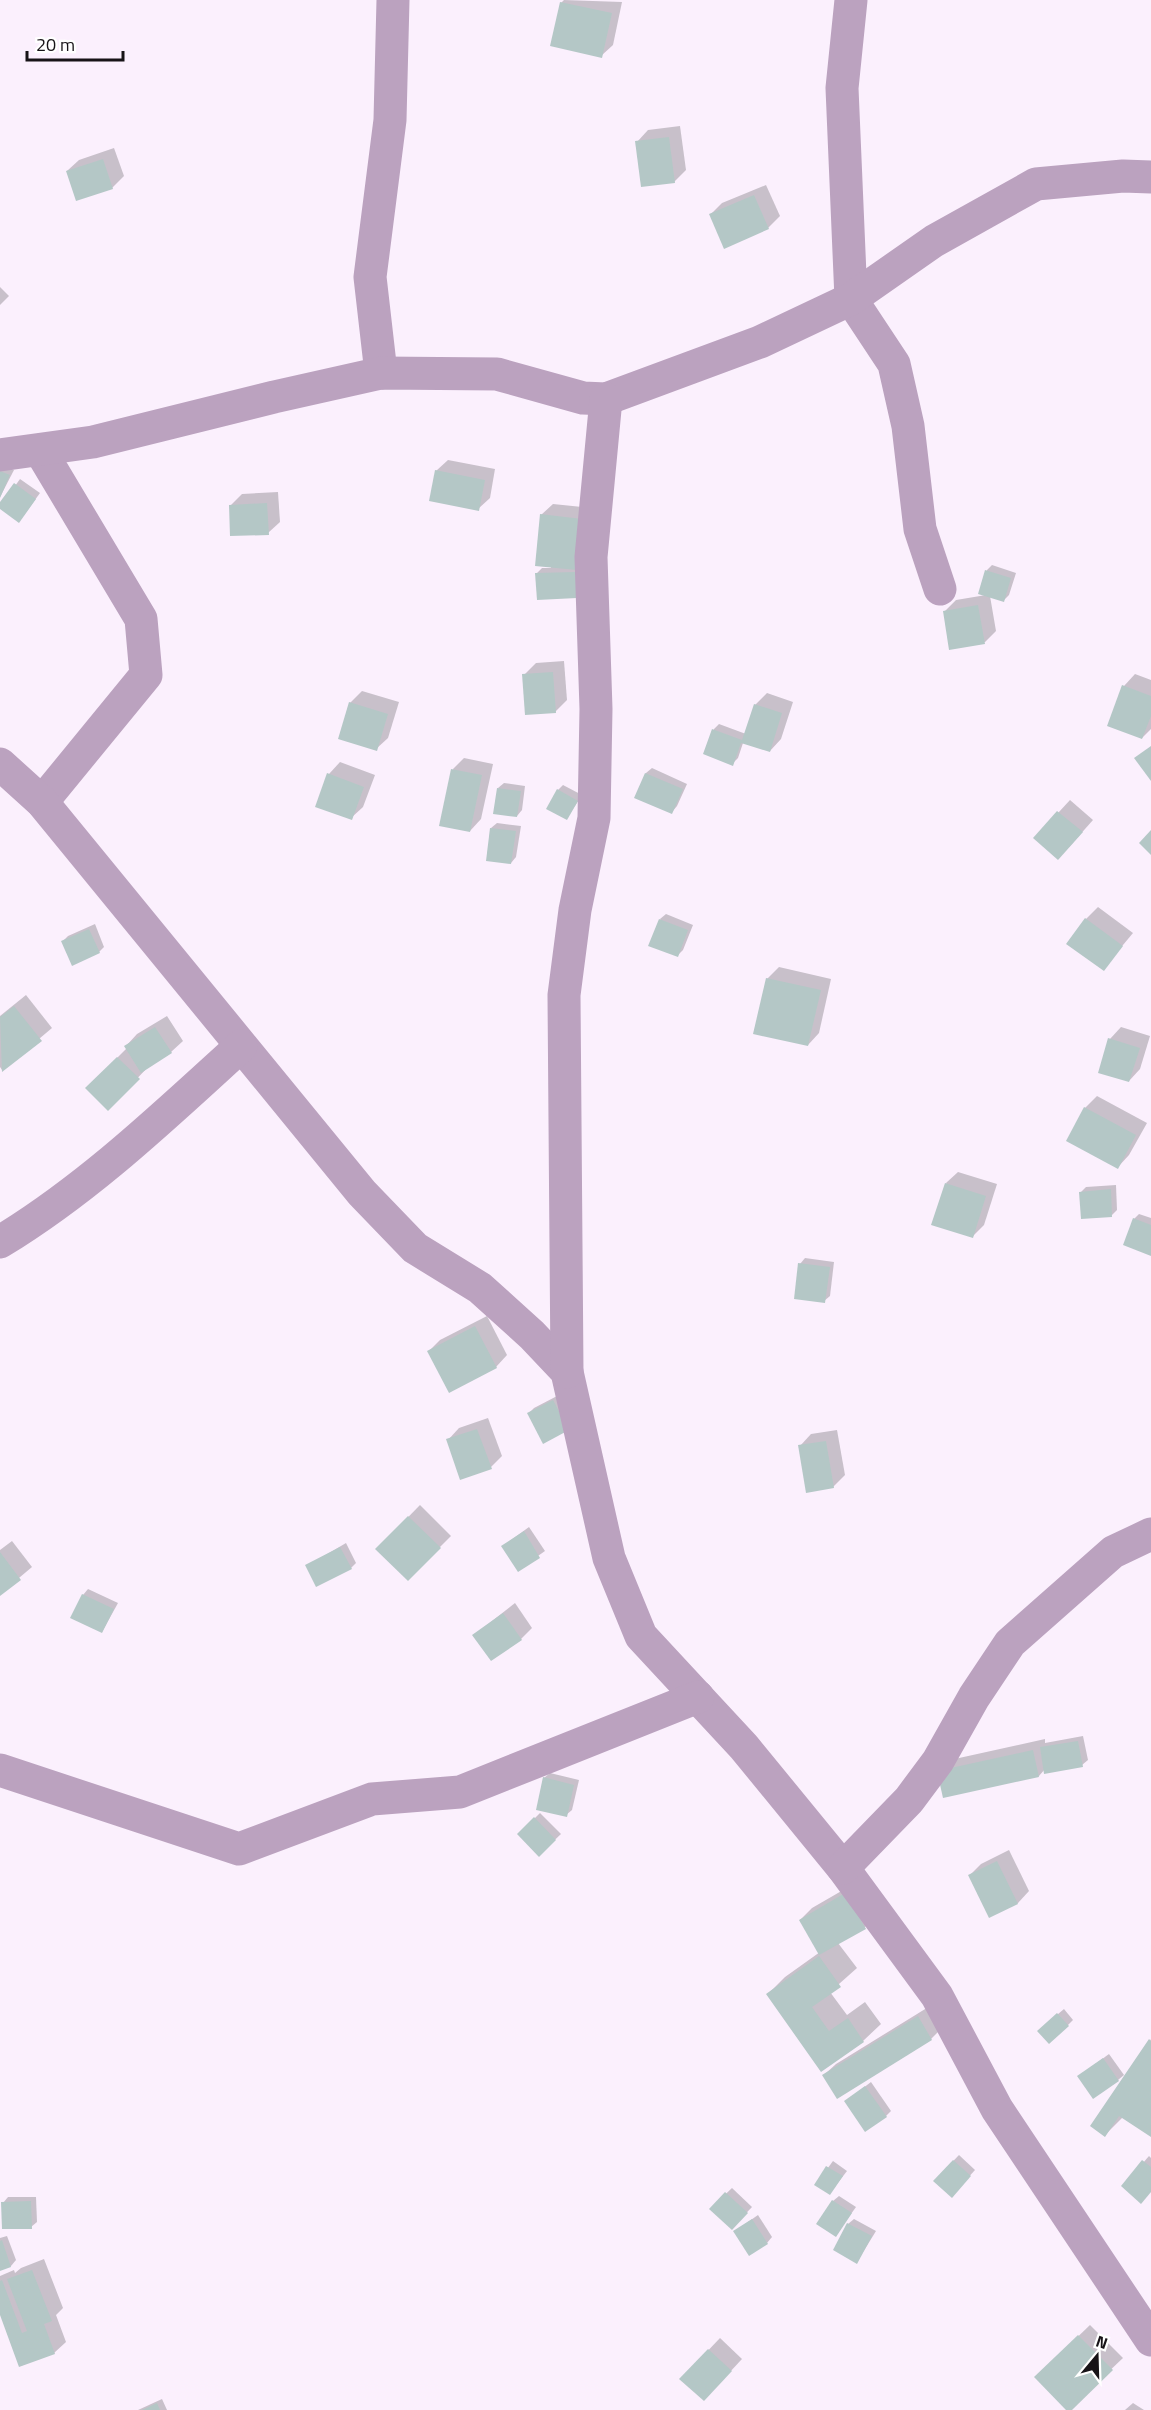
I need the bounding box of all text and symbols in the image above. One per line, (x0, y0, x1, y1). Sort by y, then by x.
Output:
scale bar (27, 24, 123, 62)
text: 20 m (36, 31, 75, 58)
north arrow (1067, 2326, 1127, 2386)
text: N (1093, 2329, 1111, 2355)

